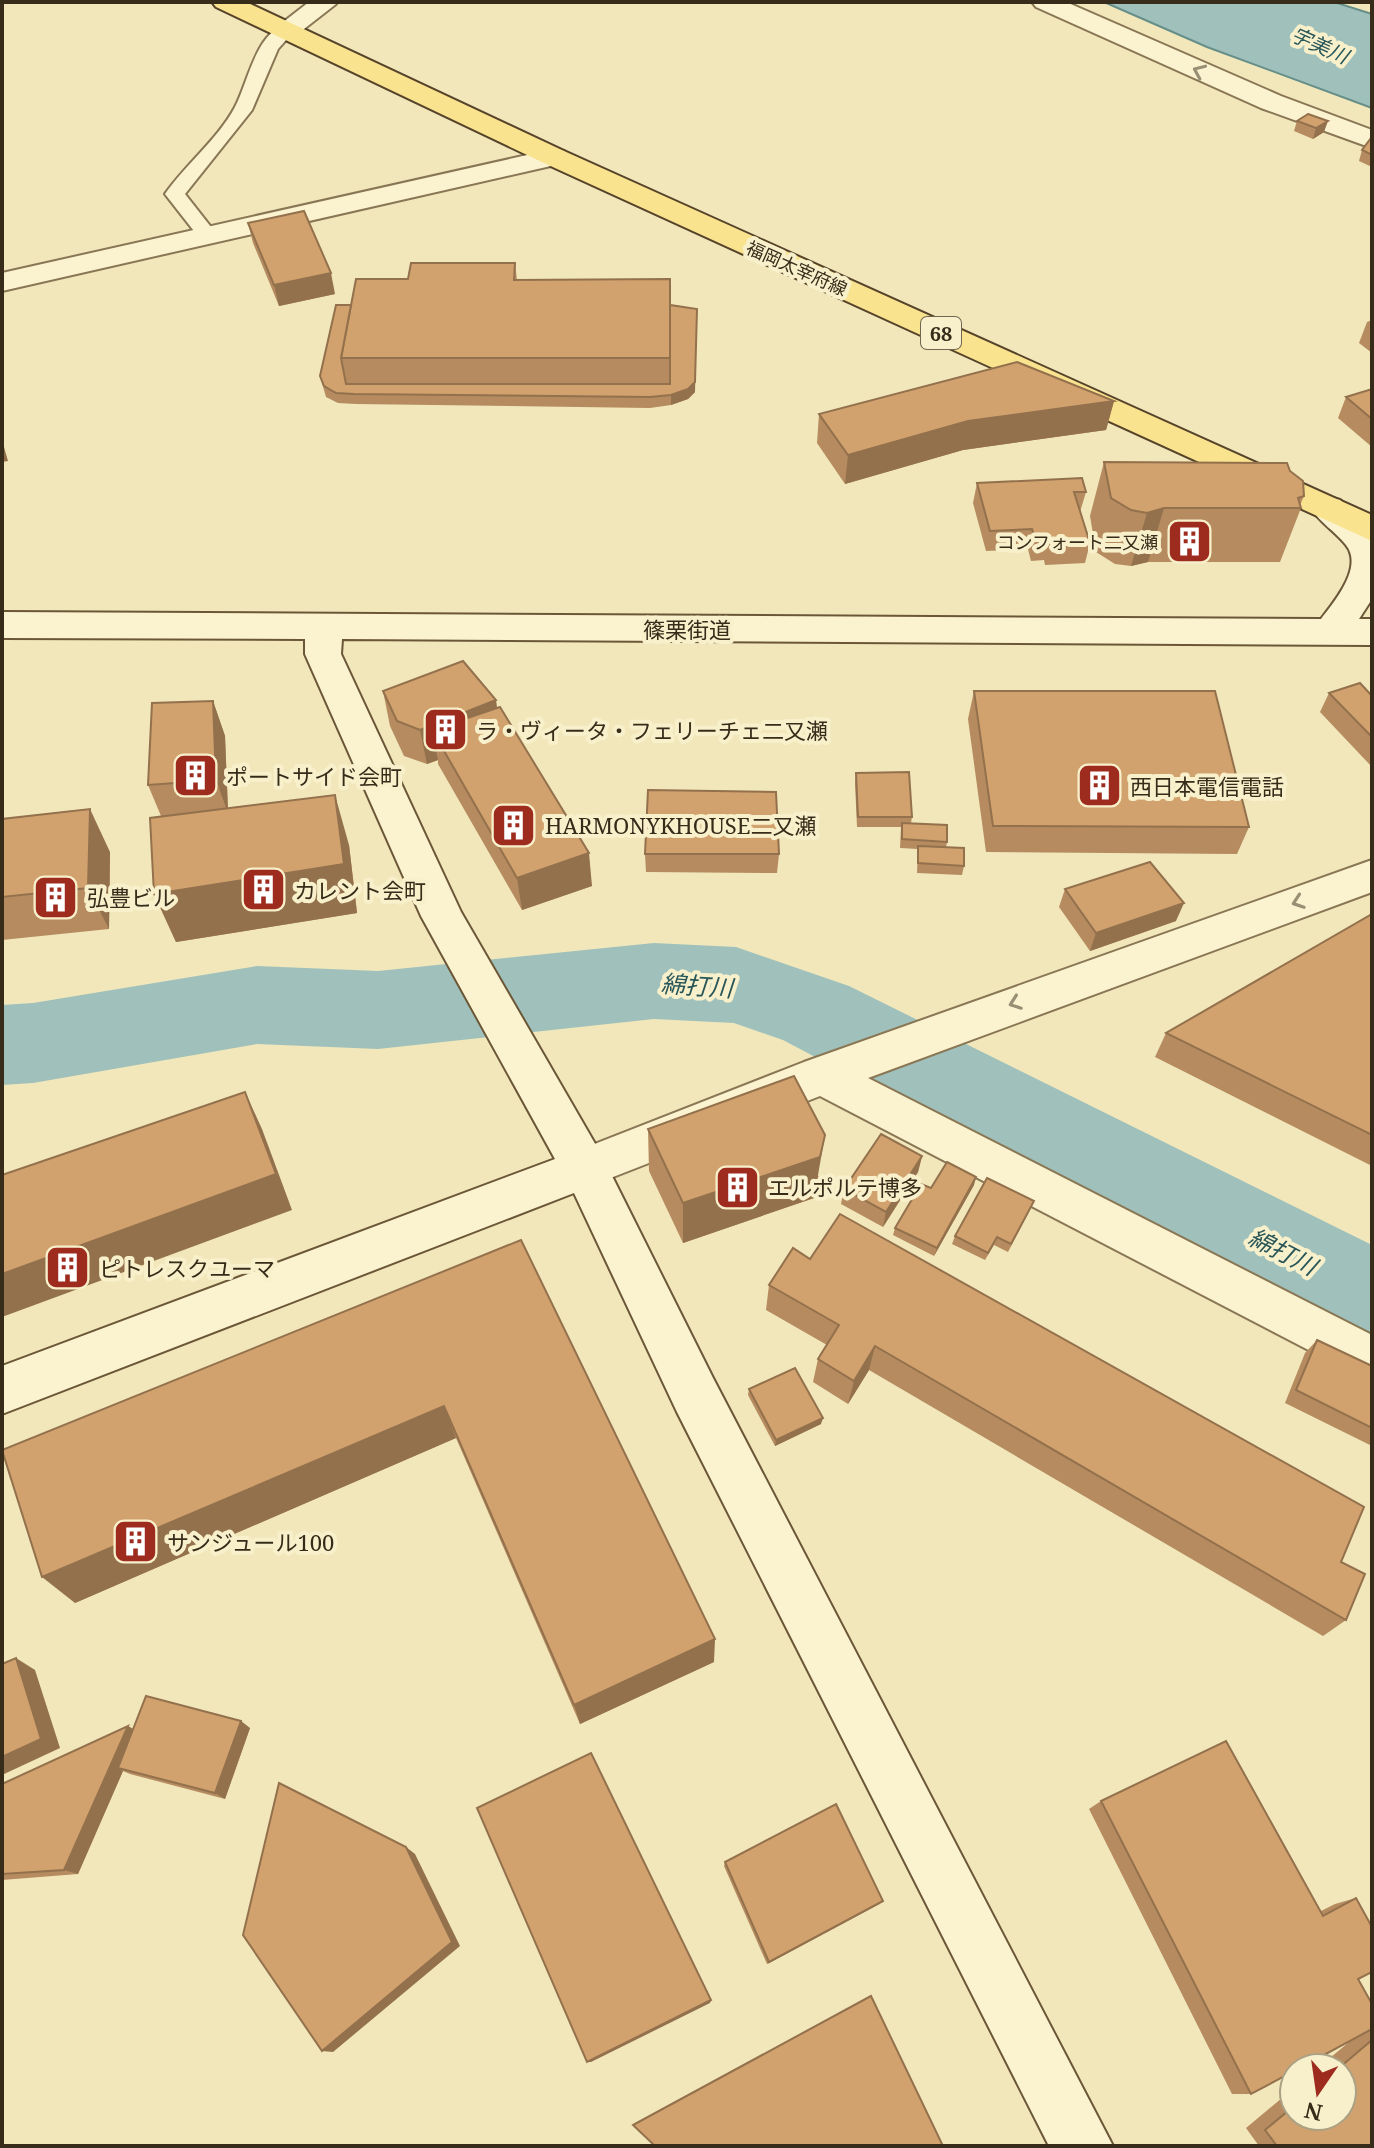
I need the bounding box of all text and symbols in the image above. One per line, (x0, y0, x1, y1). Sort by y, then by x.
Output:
water label: 宇美川 (1287, 20, 1355, 70)
one-way arrow (1193, 64, 1208, 80)
street label: 福岡太宰府線 (743, 235, 851, 301)
road number: 68 (921, 317, 961, 349)
building icon: コンフォート二又瀬 (1165, 518, 1213, 566)
place label: コンフォート二又瀬 (997, 530, 1158, 554)
street label: 篠栗街道 (643, 614, 731, 644)
building icon: ラ・ヴィータ・フェリーチェ二又瀬 (421, 706, 469, 754)
place label: ラ・ヴィータ・フェリーチェ二又瀬 (476, 715, 828, 745)
building icon: ポートサイド会町 (171, 752, 219, 800)
place label: ポートサイド会町 (226, 761, 402, 791)
building icon: 西日本電信電話 (1075, 762, 1123, 810)
place label: 西日本電信電話 (1130, 771, 1284, 801)
building icon: HARMONYKHOUSE二又瀬 (490, 801, 538, 849)
place label: HARMONYKHOUSE二又瀬 (545, 810, 817, 840)
building icon: カレント会町 (239, 866, 287, 914)
building icon: 弘豊ビル (32, 873, 80, 921)
place label: カレント会町 (294, 875, 426, 905)
place label: 弘豊ビル (87, 882, 175, 912)
one-way arrow (1292, 892, 1306, 908)
water label: 綿打川 (660, 966, 737, 1004)
one-way arrow (1009, 993, 1023, 1010)
building icon: エルポルテ博多 (713, 1163, 761, 1211)
place label: エルポルテ博多 (768, 1172, 922, 1202)
water label: 綿打川 (1243, 1220, 1325, 1283)
building icon: ピトレスクユーマ (44, 1244, 92, 1292)
place label: ピトレスクユーマ (99, 1253, 275, 1283)
building icon: サンジュール100 (112, 1518, 160, 1566)
place label: サンジュール100 (167, 1527, 334, 1557)
north arrow (1278, 2052, 1358, 2132)
text: N (1301, 2096, 1325, 2129)

